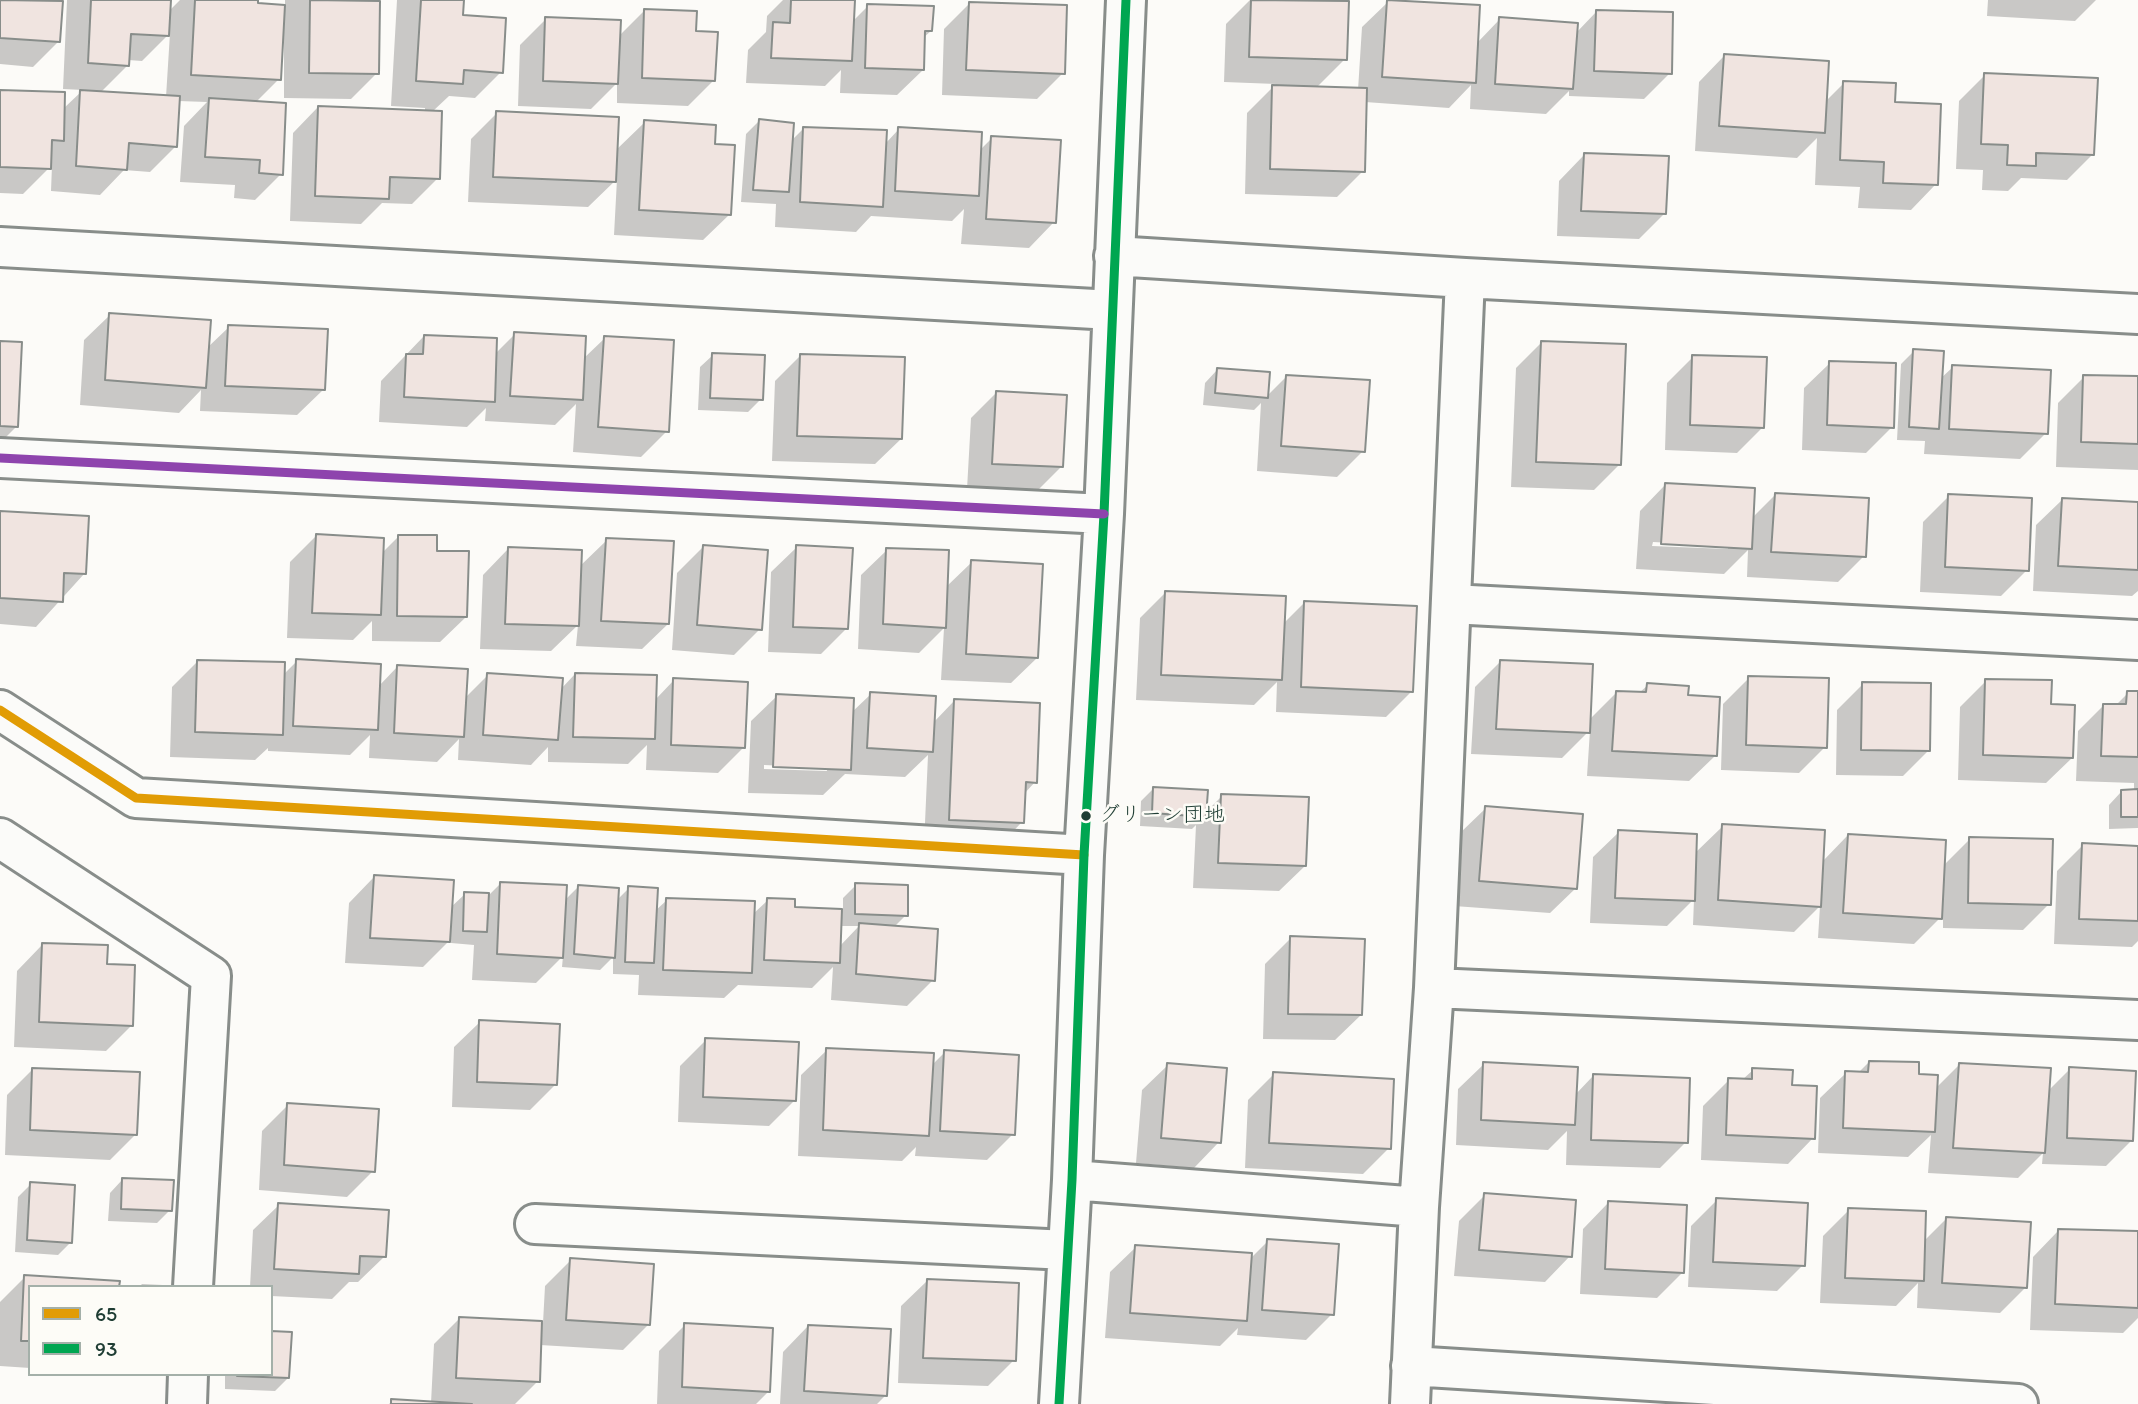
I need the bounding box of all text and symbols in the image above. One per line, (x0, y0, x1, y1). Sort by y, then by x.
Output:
place label: グリーン団地 (1099, 803, 1225, 829)
marker: グリーン団地 (1079, 809, 1093, 823)
legend (28, 1285, 273, 1376)
text: 65 (95, 1301, 117, 1326)
text: 93 (95, 1336, 117, 1361)

